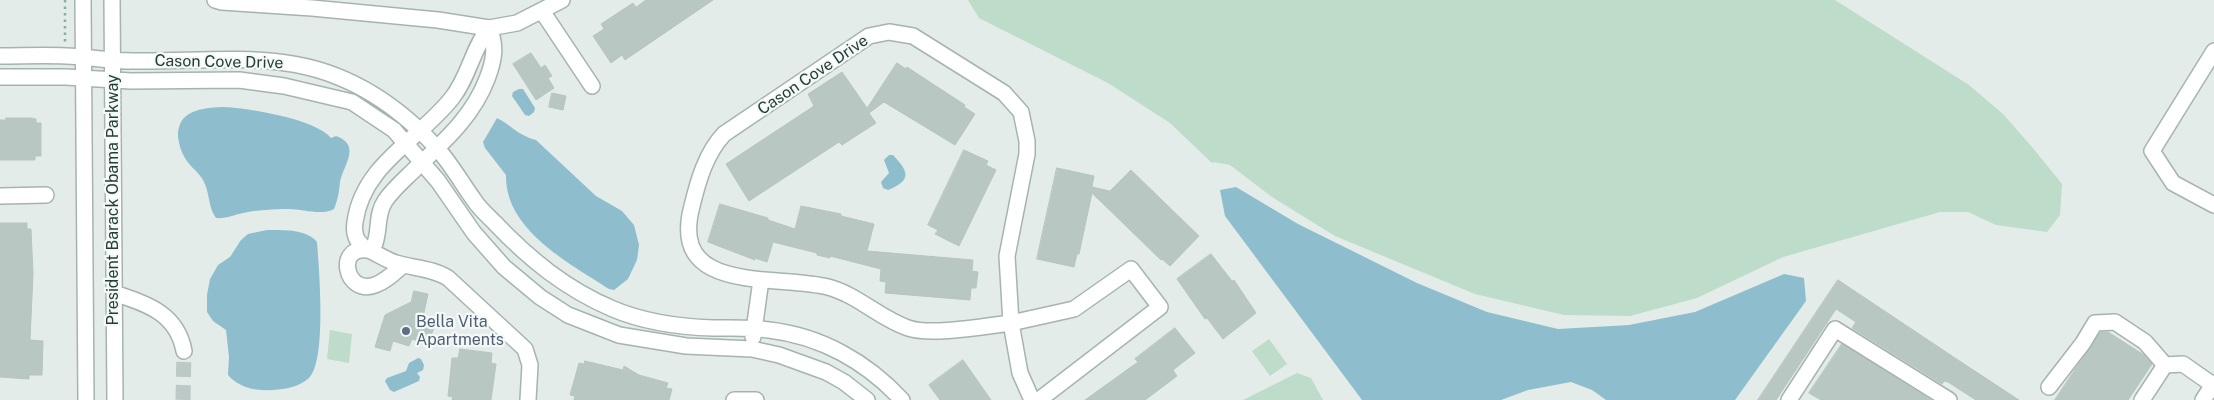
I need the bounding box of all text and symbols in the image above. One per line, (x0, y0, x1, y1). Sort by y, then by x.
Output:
street label: Cason Cove Drive (754, 31, 872, 119)
street label: Cason Cove Drive (154, 51, 284, 73)
street label: President Barack Obama Parkway (103, 74, 123, 326)
place label: Bella Vita Apartments (416, 312, 504, 350)
marker: Bella Vita Apartments (400, 325, 412, 337)

